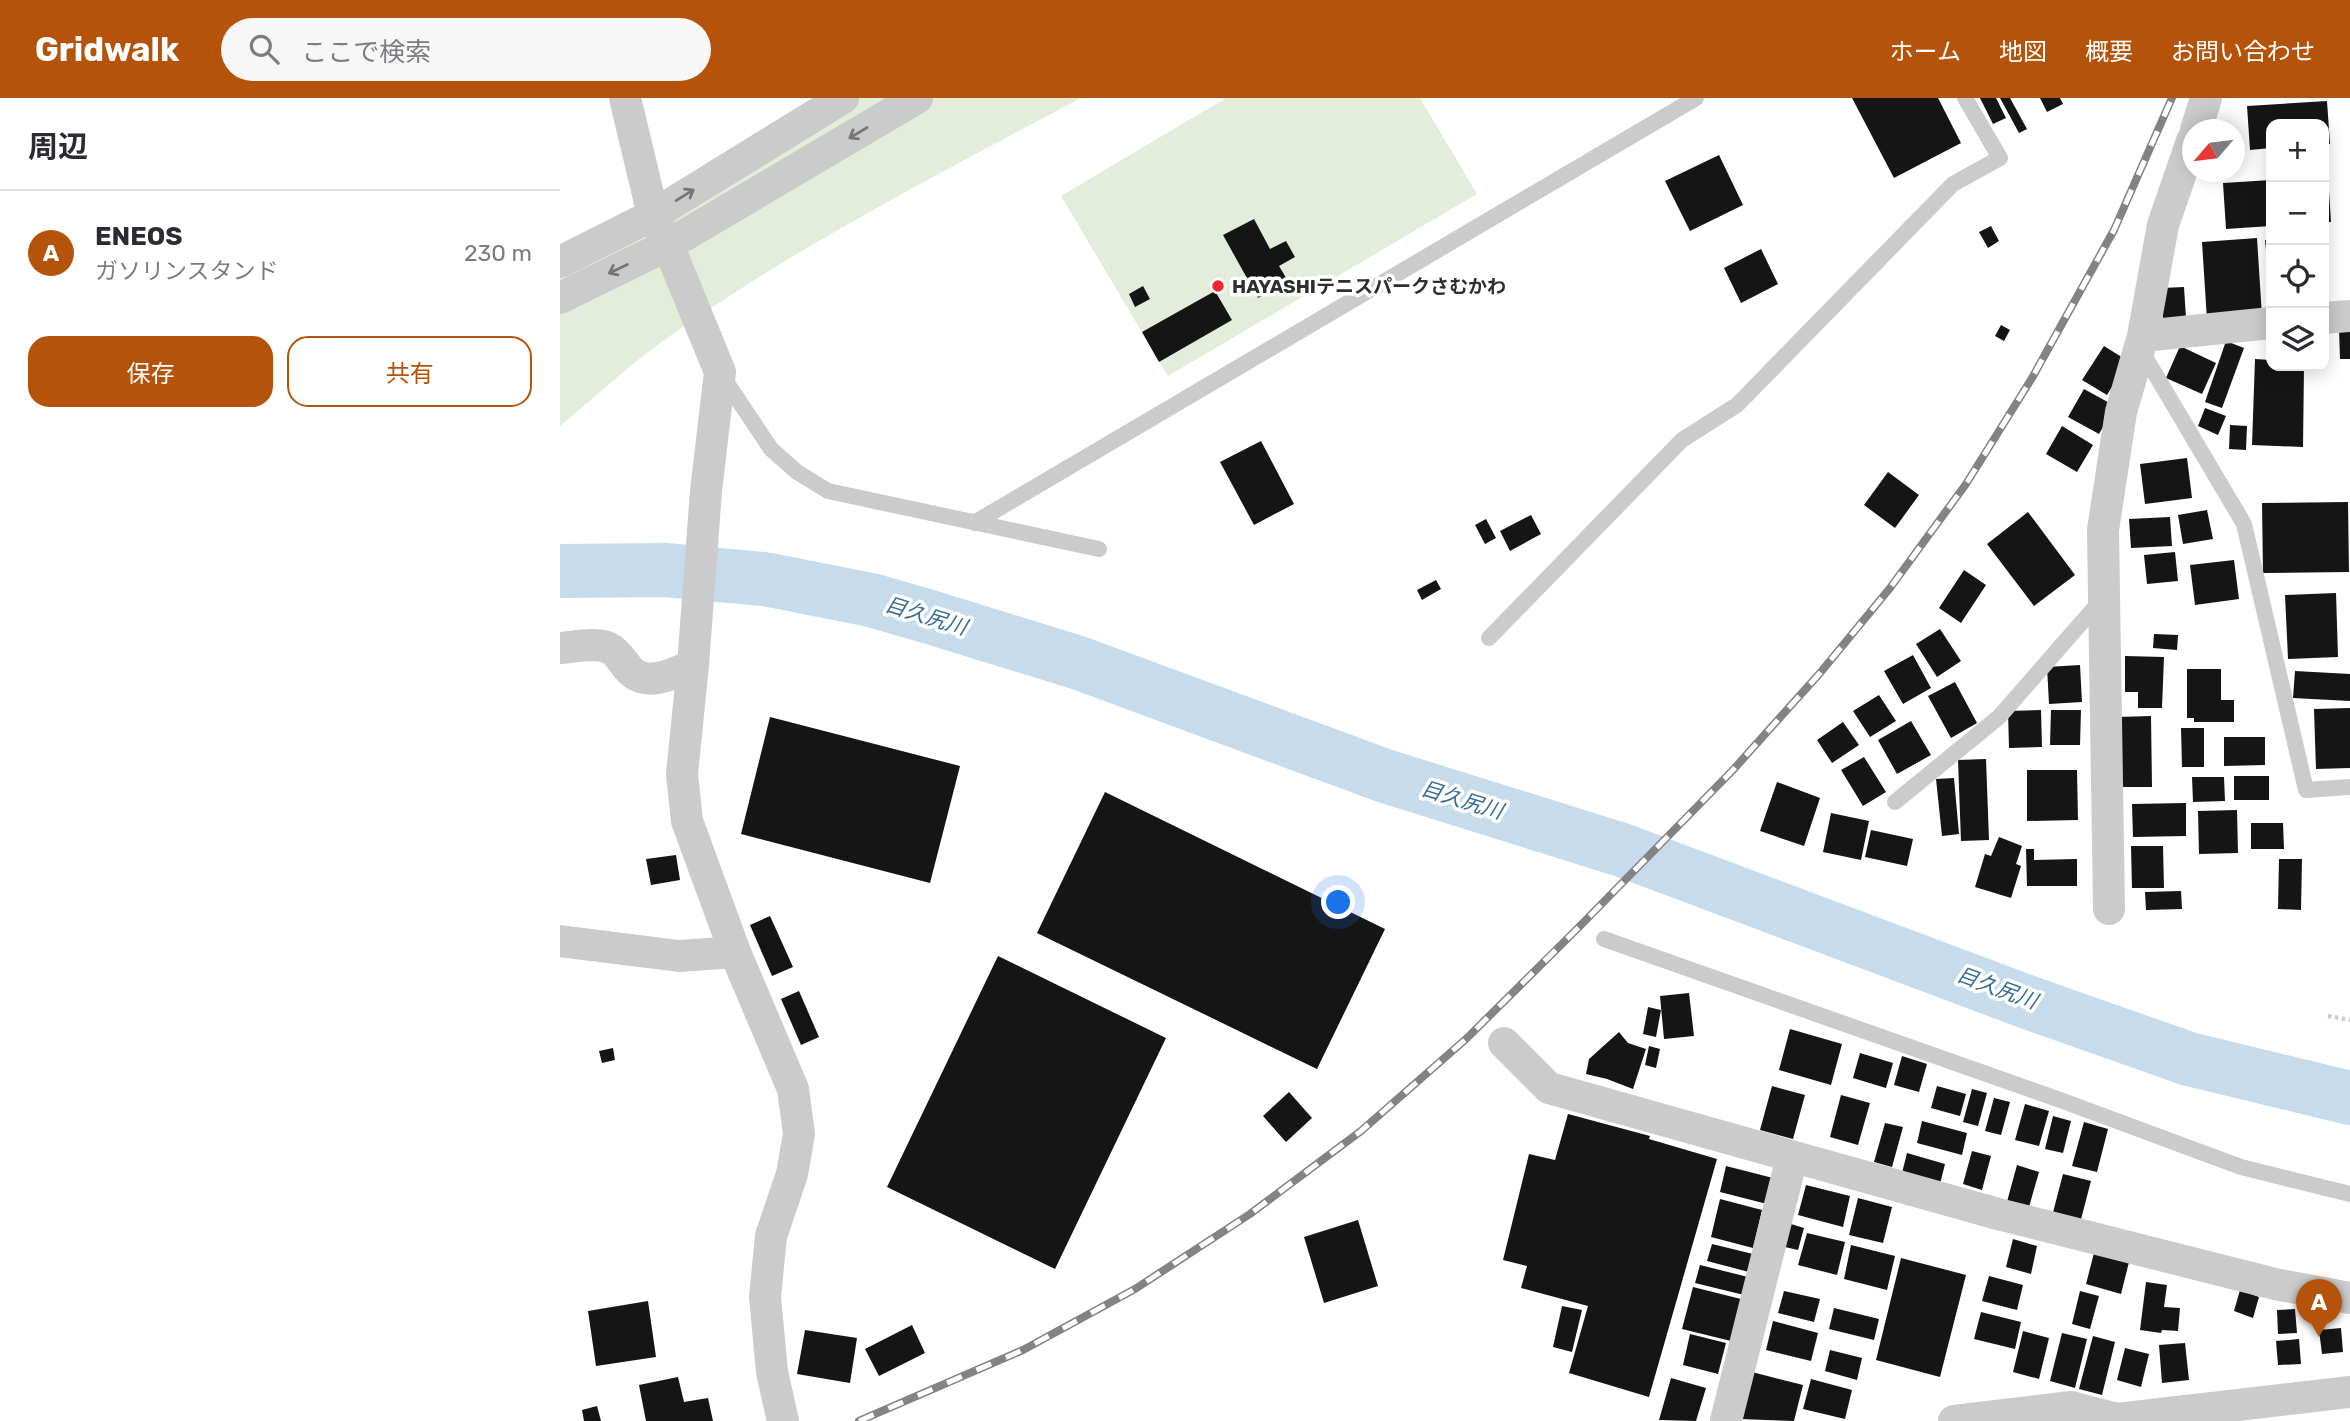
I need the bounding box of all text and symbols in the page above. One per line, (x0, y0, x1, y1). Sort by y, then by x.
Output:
search box (221, 18, 711, 81)
text: Gridwalk (35, 30, 179, 69)
icon: search (245, 30, 283, 68)
text: ここで検索 (301, 37, 431, 68)
text: ホーム (1890, 38, 1961, 66)
text: 地図 (1999, 38, 2047, 66)
text: 概要 (2085, 38, 2133, 66)
text: お問い合わせ (2171, 38, 2315, 66)
north arrow (2182, 119, 2245, 182)
map controls (2266, 119, 2329, 371)
button: + (2266, 119, 2329, 182)
one-way arrow (848, 126, 868, 140)
text: 周辺 (28, 129, 88, 165)
button: − (2266, 182, 2329, 245)
one-way arrow (674, 188, 694, 202)
text: ENEOS (95, 221, 183, 252)
text: A (43, 239, 59, 267)
text: 230 m (464, 239, 532, 267)
button: locate (2266, 245, 2329, 308)
text: ガソリンスタンド (95, 257, 279, 285)
one-way arrow (608, 263, 629, 277)
place label: HAYASHIテニスパークさむかわ (1232, 275, 1506, 298)
marker: HAYASHIテニスパークさむかわ (1210, 278, 1226, 294)
button: layers (2266, 308, 2329, 371)
button: 保存 (28, 336, 273, 407)
button: 共有 (287, 336, 532, 407)
water label: 目久尻川 (882, 591, 972, 640)
water label: 目久尻川 (1418, 775, 1508, 824)
your location (1321, 885, 1355, 919)
water label: 目久尻川 (1953, 961, 2043, 1014)
pin: A (2296, 1279, 2342, 1337)

